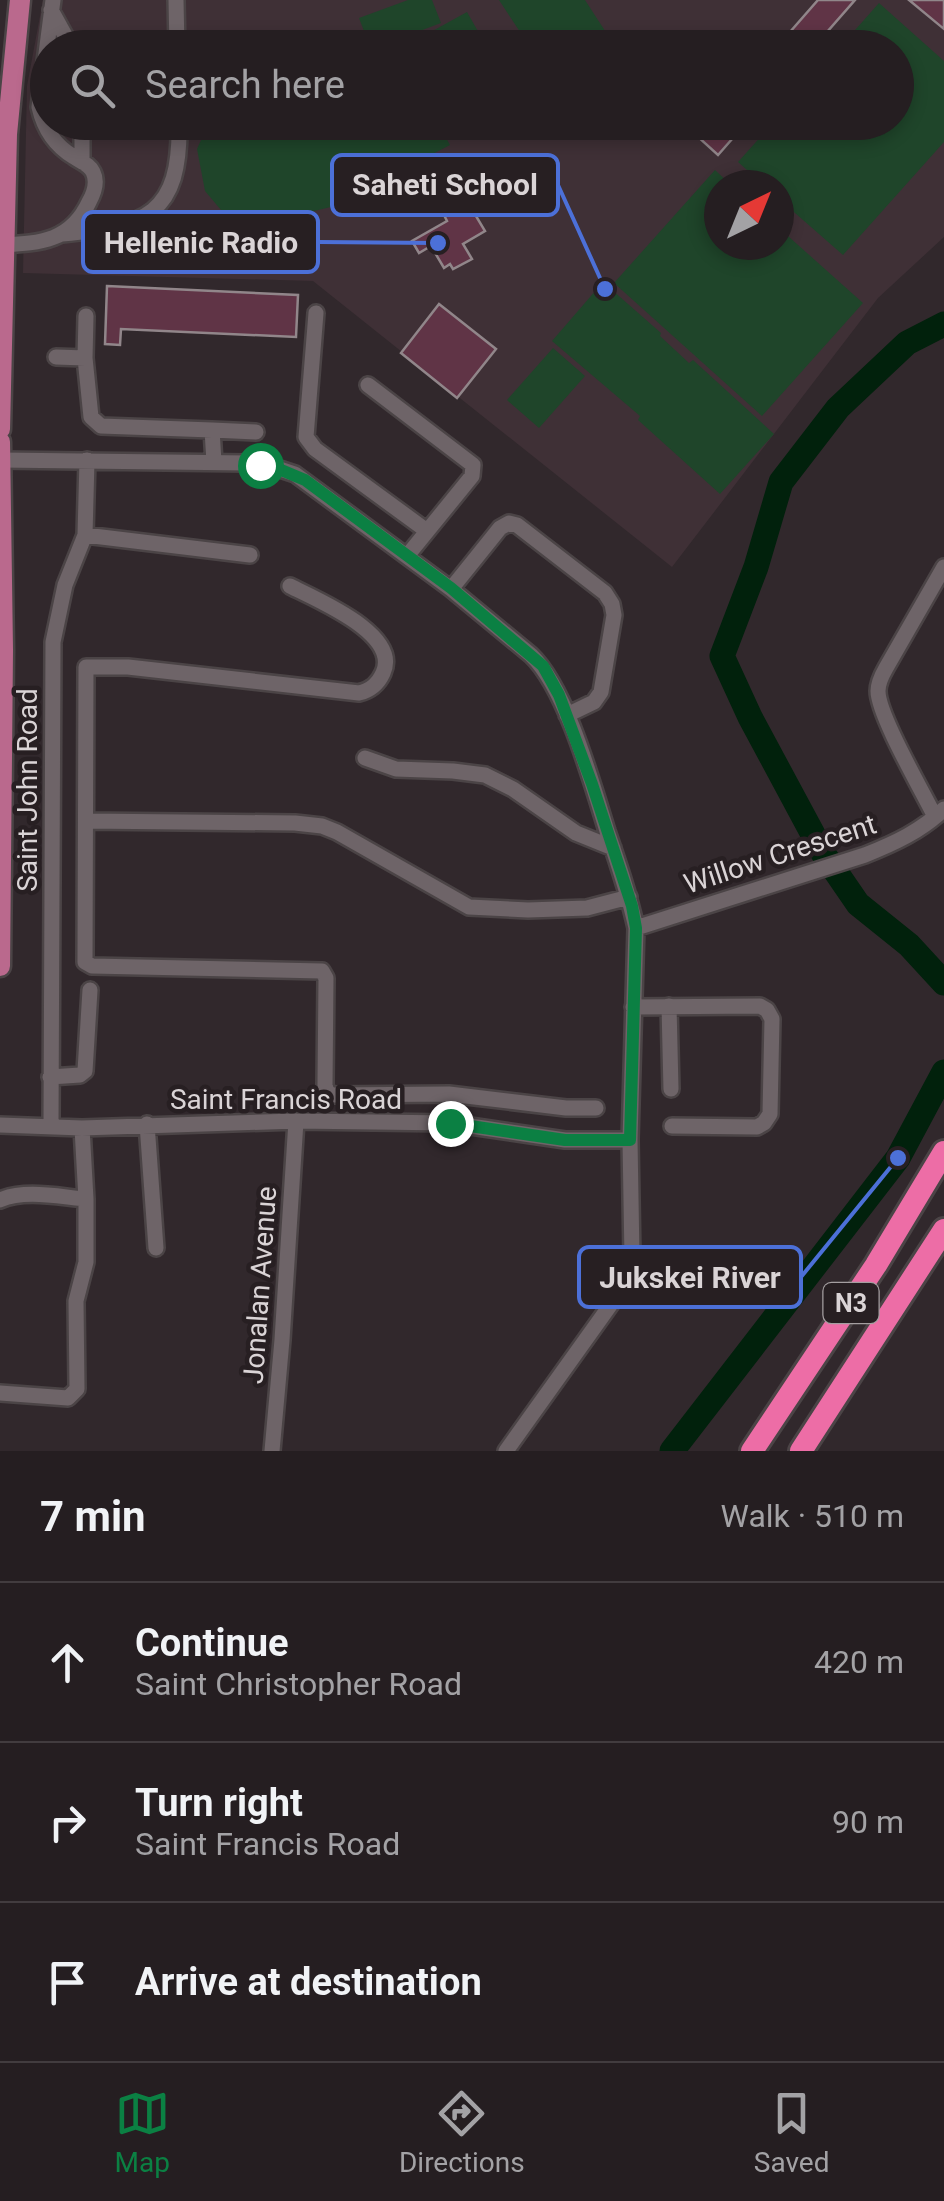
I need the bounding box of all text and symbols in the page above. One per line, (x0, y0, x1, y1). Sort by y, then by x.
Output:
search box (30, 30, 914, 140)
icon: search (65, 58, 120, 113)
text: Search here (145, 63, 345, 107)
callout: Saheti School (332, 155, 558, 215)
text: Saheti School (352, 167, 538, 202)
north arrow (704, 170, 794, 260)
callout: Hellenic Radio (83, 212, 318, 272)
text: Hellenic Radio (104, 225, 298, 260)
route start (238, 443, 284, 489)
street label: Saint John Road (11, 688, 44, 892)
street label: Willow Crescent (680, 807, 880, 901)
street label: Saint Francis Road (170, 1083, 402, 1116)
route end (428, 1101, 474, 1147)
street label: Jonalan Avenue (237, 1185, 283, 1385)
callout: Jukskei River (579, 1247, 801, 1307)
text: Jukskei River (599, 1260, 781, 1295)
road number: N3 (824, 1283, 878, 1323)
text: 7 min (40, 1492, 146, 1541)
text: Walk · 510 m (721, 1497, 904, 1535)
text: Continue (135, 1621, 289, 1665)
icon: ahead (40, 1635, 95, 1690)
text: 420 m (814, 1643, 904, 1681)
text: Saint Christopher Road (135, 1665, 462, 1703)
text: Turn right (135, 1781, 303, 1825)
icon: right (40, 1795, 95, 1850)
text: 90 m (832, 1803, 904, 1841)
text: Saint Francis Road (135, 1825, 400, 1863)
icon: arrive (40, 1955, 95, 2010)
text: Arrive at destination (135, 1960, 482, 2004)
tab: Map (115, 2086, 170, 2179)
tab: Directions (399, 2086, 525, 2179)
tab: Saved (754, 2086, 829, 2179)

